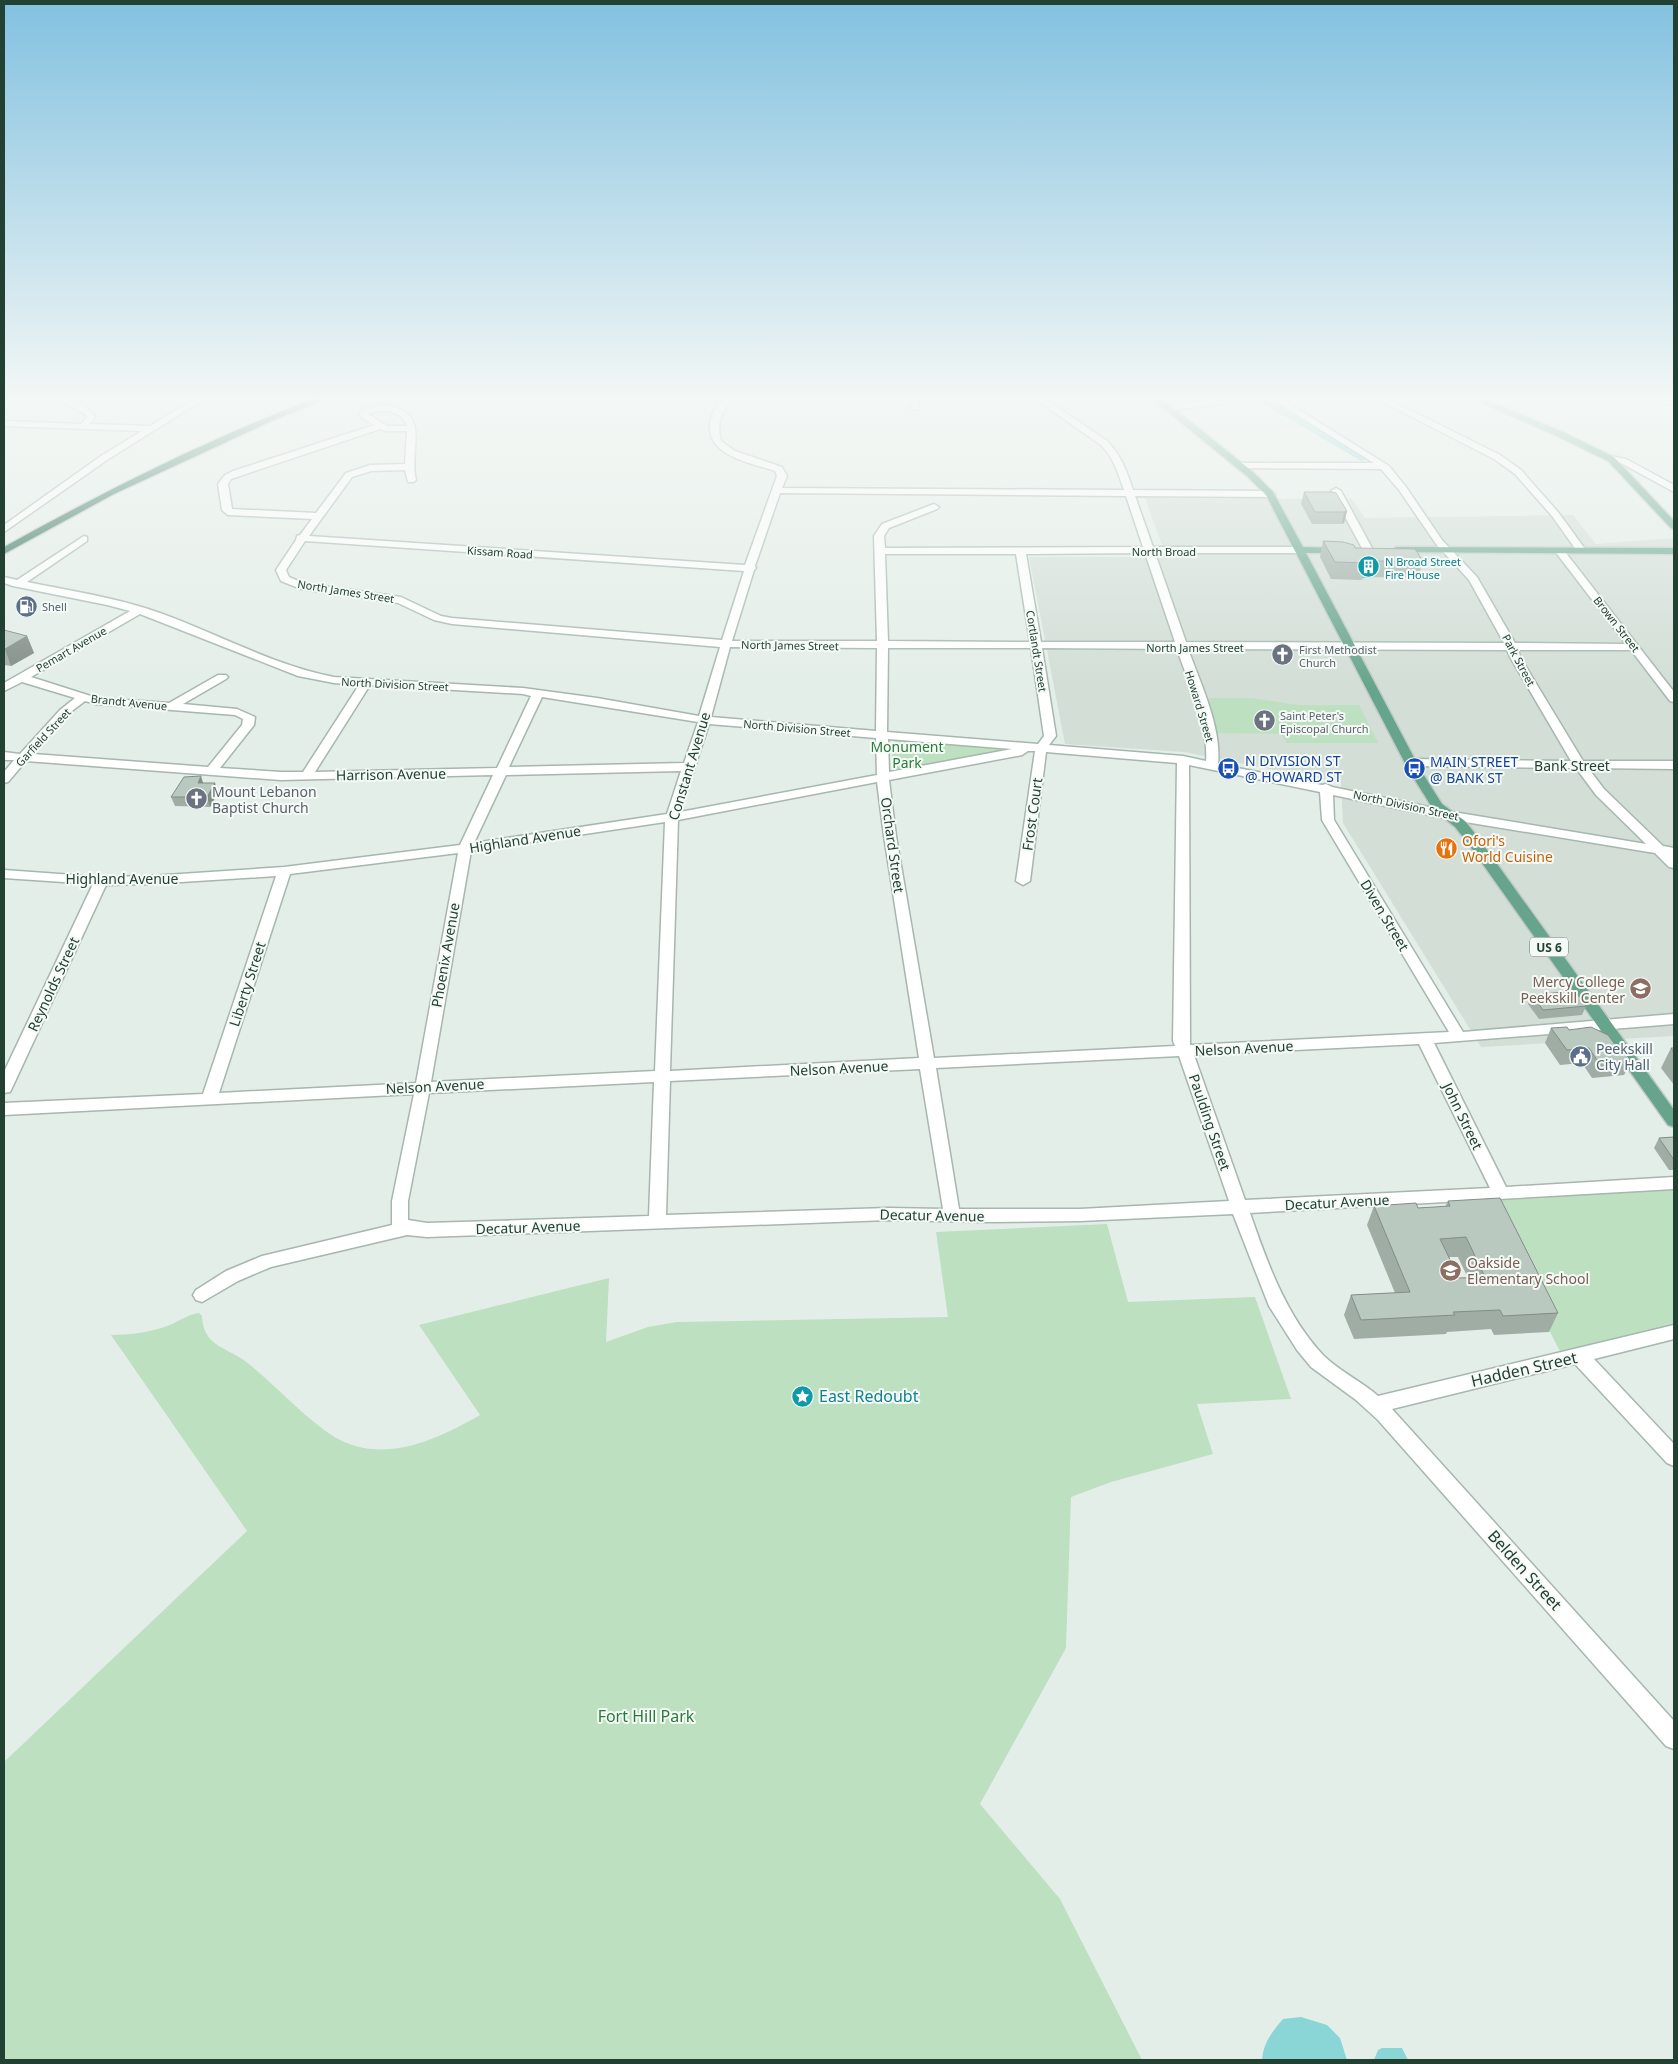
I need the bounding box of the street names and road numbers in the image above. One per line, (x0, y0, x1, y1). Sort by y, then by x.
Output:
street label: Kissam Road (467, 542, 533, 562)
street label: North Broad (1132, 544, 1196, 559)
street label: North James Street (297, 576, 395, 606)
street label: Brown Street (1590, 593, 1644, 655)
street label: Cortlandt Street (1023, 609, 1051, 693)
street label: Pemart Avenue (33, 623, 109, 675)
street label: Park Street (1499, 631, 1539, 689)
street label: North James Street (741, 637, 839, 653)
street label: North James Street (1146, 640, 1244, 655)
street label: Howard Street (1182, 668, 1218, 744)
street label: North Division Street (341, 674, 449, 694)
street label: Brandt Avenue (90, 691, 168, 713)
street label: Garfield Street (12, 705, 74, 769)
street label: Constant Avenue (664, 710, 714, 822)
street label: North Division Street (743, 716, 851, 740)
street label: Bank Street (1534, 756, 1610, 775)
street label: Harrison Avenue (336, 764, 446, 784)
street label: Frost Court (1017, 776, 1047, 852)
street label: North Division Street (1352, 786, 1460, 824)
street label: Orchard Street (877, 796, 909, 894)
street label: Highland Avenue (468, 821, 582, 857)
street label: Highland Avenue (66, 869, 178, 888)
street label: Diven Street (1356, 876, 1414, 954)
street label: Phoenix Avenue (426, 901, 464, 1009)
street label: Reynolds Street (23, 934, 83, 1034)
road number: US 6 (1530, 938, 1568, 956)
street label: Liberty Street (224, 939, 270, 1029)
street label: Nelson Avenue (1194, 1036, 1294, 1060)
street label: Nelson Avenue (789, 1056, 889, 1080)
street label: Paulding Street (1185, 1071, 1235, 1173)
street label: Nelson Avenue (385, 1074, 485, 1098)
street label: John Street (1438, 1078, 1487, 1153)
street label: Decatur Avenue (1284, 1190, 1390, 1214)
street label: Decatur Avenue (879, 1205, 985, 1225)
street label: Decatur Avenue (475, 1216, 581, 1238)
street label: Hadden Street (1469, 1346, 1579, 1392)
street label: Belden Street (1483, 1525, 1567, 1615)

